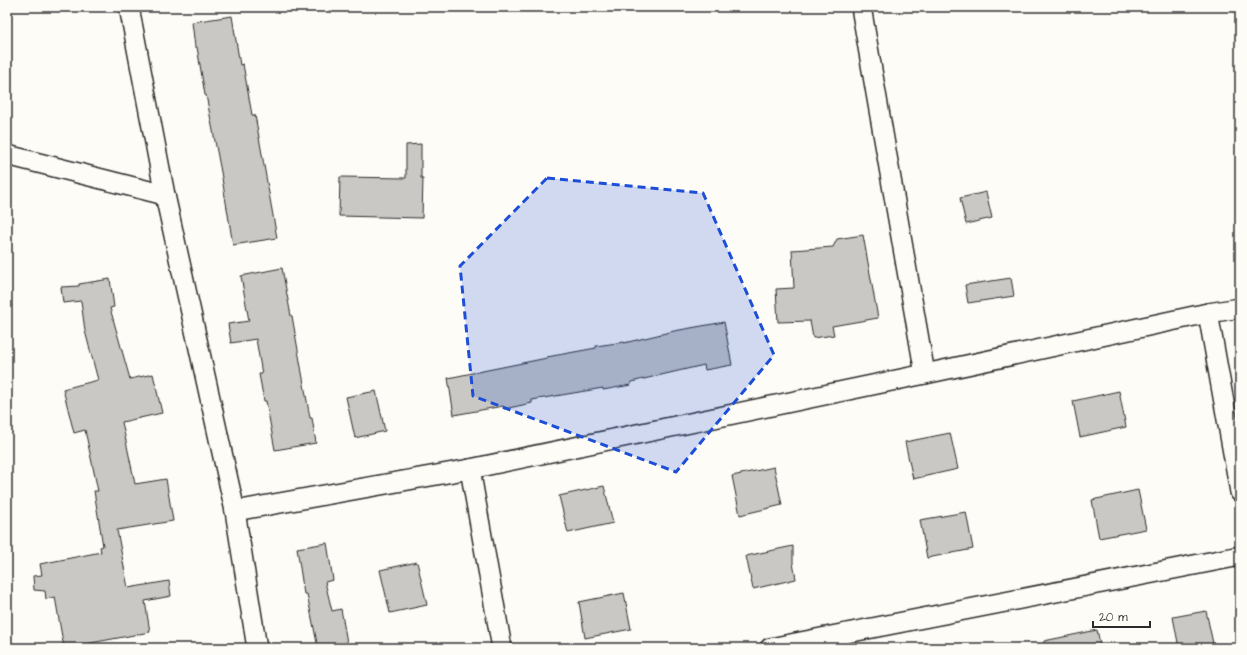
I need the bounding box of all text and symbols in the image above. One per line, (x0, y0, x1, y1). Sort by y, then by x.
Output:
scale bar (1093, 603, 1150, 629)
text: 20 m (1099, 609, 1128, 626)

